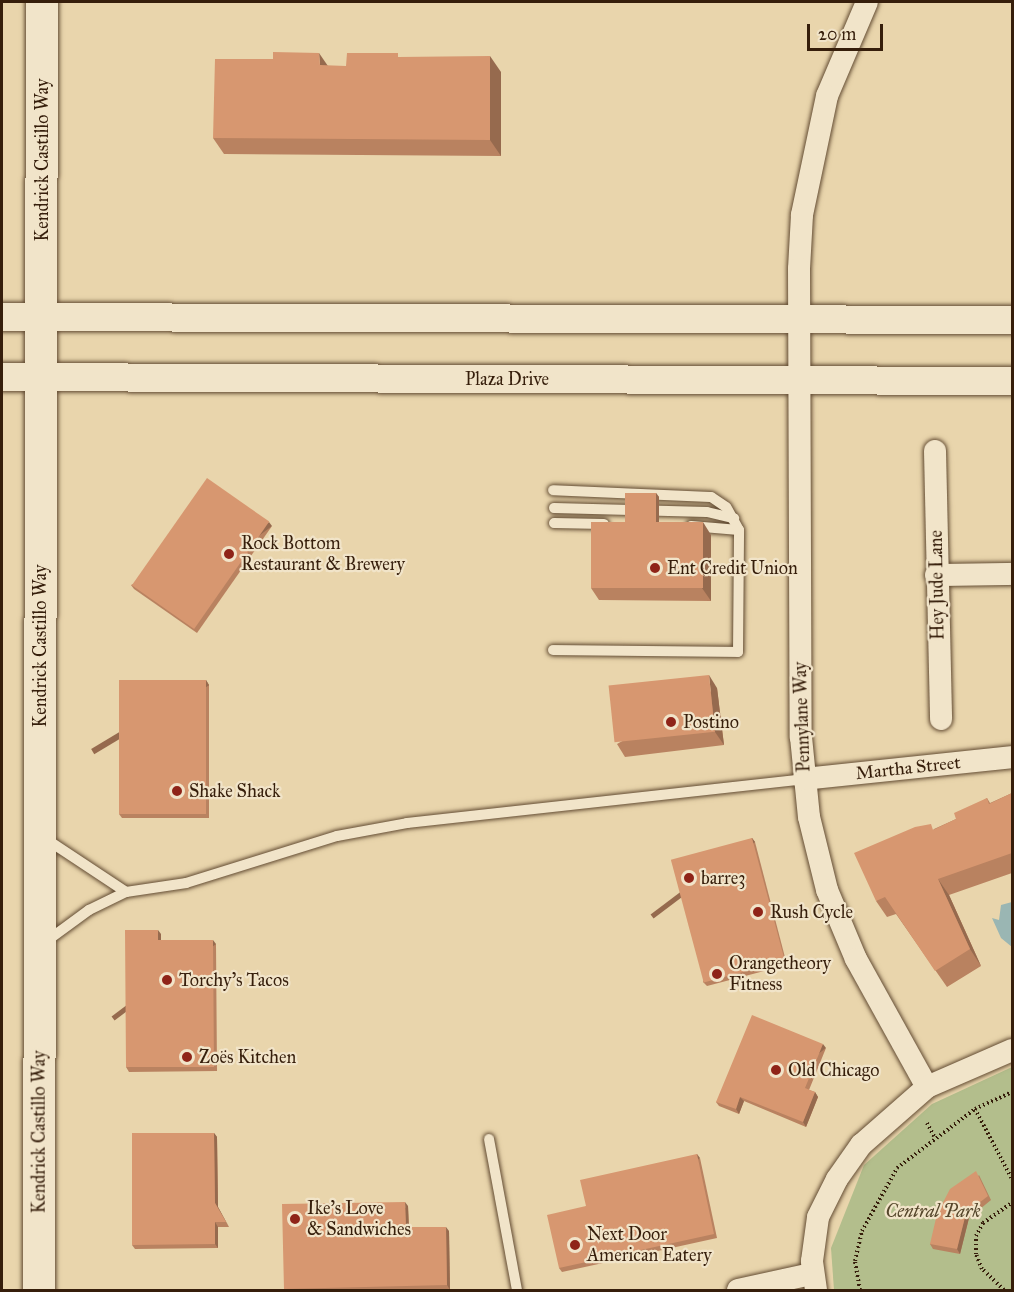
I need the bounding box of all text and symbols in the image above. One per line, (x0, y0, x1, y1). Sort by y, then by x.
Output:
scale bar (810, 12, 886, 50)
text: 20 m (818, 23, 856, 45)
street label: Kendrick Castillo Way (31, 79, 53, 241)
street label: Plaza Drive (465, 368, 549, 390)
street label: Hey Jude Lane (925, 530, 949, 640)
place label: Rock Bottom Restaurant & Brewery (241, 533, 405, 576)
marker: Rock Bottom Restaurant & Brewery (222, 547, 236, 561)
place label: Ent Credit Union (667, 557, 798, 579)
marker: Ent Credit Union (648, 561, 662, 575)
street label: Kendrick Castillo Way (29, 565, 51, 727)
street label: Pennylane Way (789, 661, 815, 773)
place label: Postino (683, 711, 739, 733)
marker: Postino (664, 715, 678, 729)
street label: Martha Street (854, 752, 962, 784)
place label: Shake Shack (189, 780, 280, 802)
marker: Shake Shack (170, 784, 184, 798)
place label: barre3 (701, 867, 745, 889)
marker: barre3 (682, 871, 696, 885)
place label: Rush Cycle (770, 901, 853, 923)
marker: Rush Cycle (751, 905, 765, 919)
place label: Orangetheory Fitness (729, 953, 831, 996)
marker: Orangetheory Fitness (710, 967, 724, 981)
place label: Torchy's Tacos (179, 969, 289, 991)
marker: Torchy's Tacos (160, 973, 174, 987)
place label: Zoës Kitchen (199, 1046, 296, 1068)
marker: Zoës Kitchen (180, 1050, 194, 1064)
street label: Kendrick Castillo Way (28, 1051, 50, 1213)
place label: Old Chicago (788, 1059, 879, 1081)
marker: Old Chicago (769, 1063, 783, 1077)
place label: Ike’s Love & Sandwiches (307, 1198, 411, 1240)
park label: Central Park (885, 1200, 981, 1222)
marker: Ike’s Love & Sandwiches (288, 1212, 302, 1226)
place label: Next Door American Eatery (587, 1224, 712, 1266)
marker: Next Door American Eatery (568, 1238, 582, 1252)

